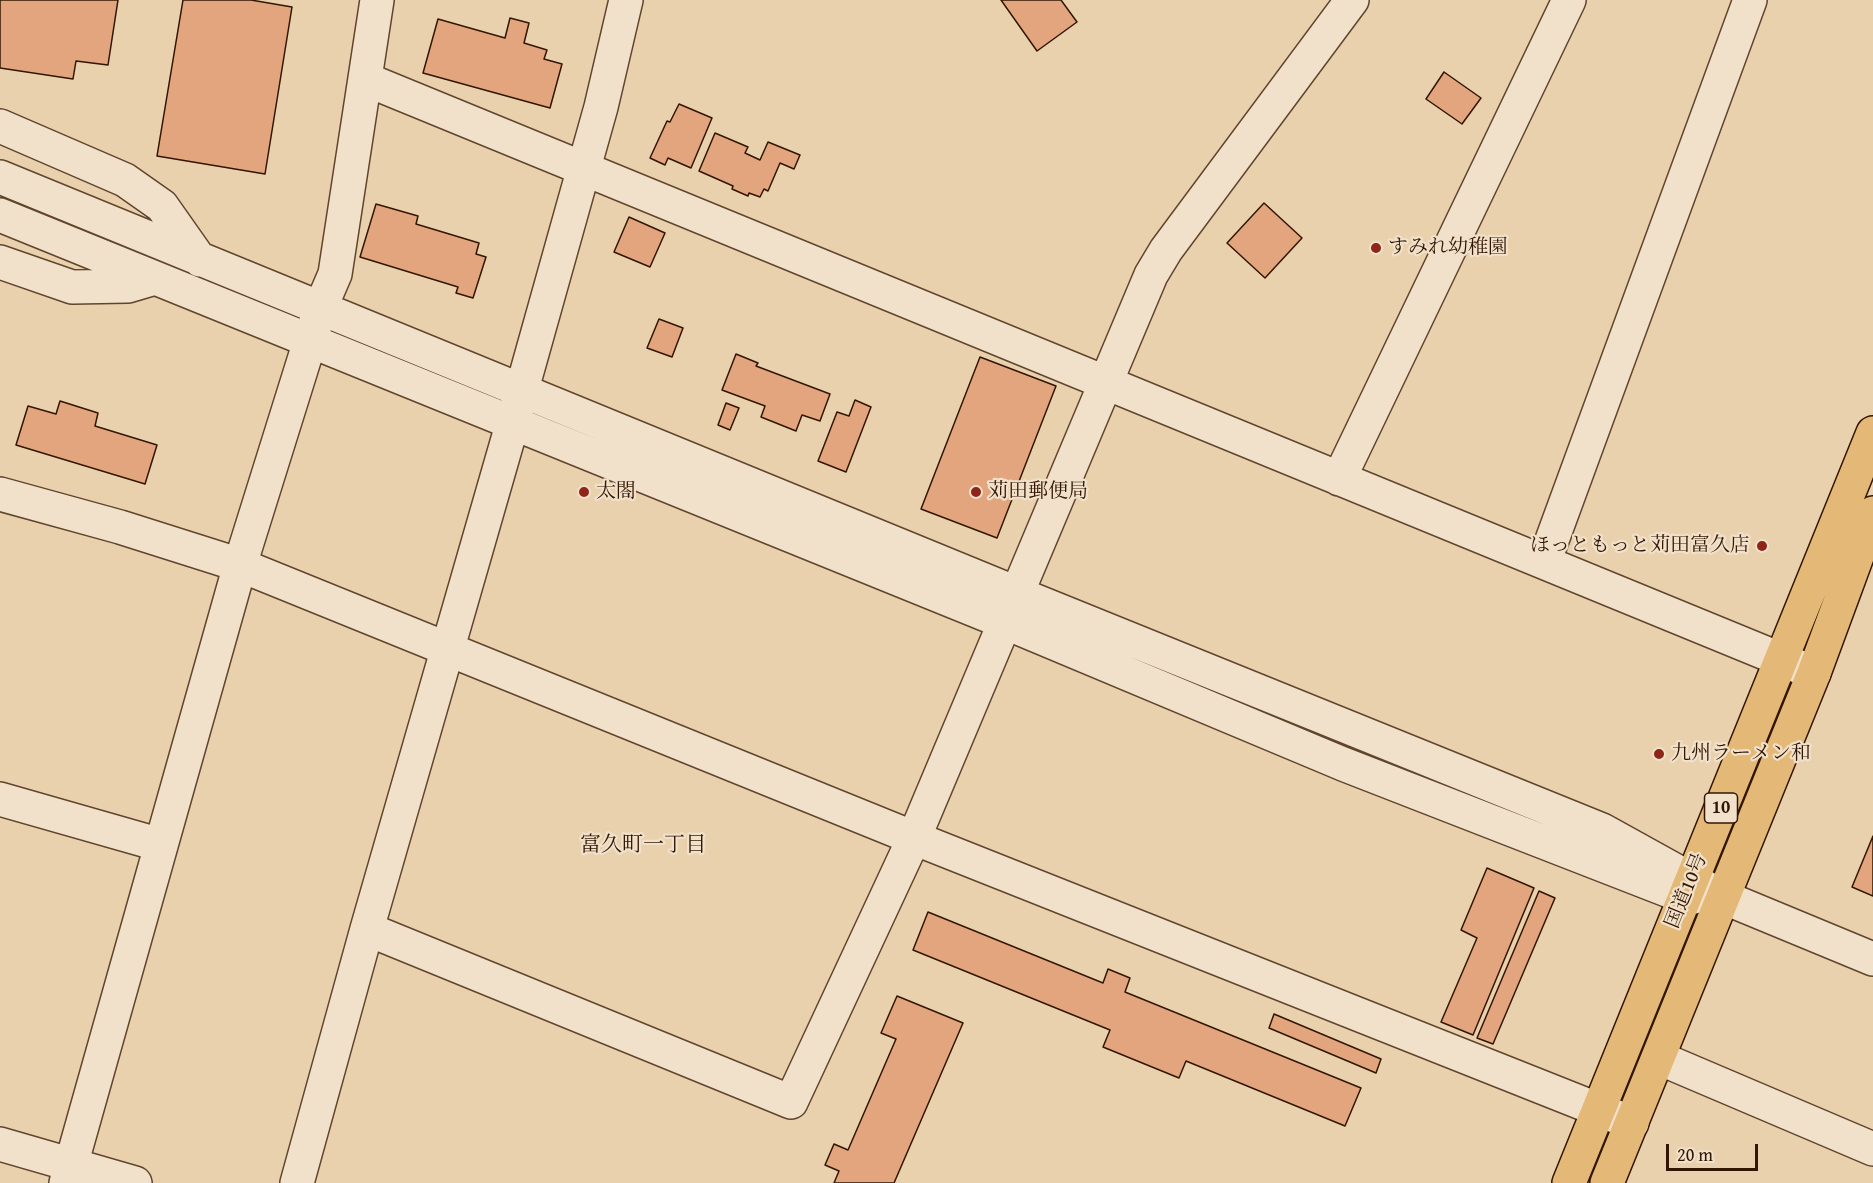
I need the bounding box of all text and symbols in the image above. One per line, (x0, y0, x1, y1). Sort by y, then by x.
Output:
place label: すみれ幼稚園 (1388, 236, 1508, 260)
marker: すみれ幼稚園 (1369, 241, 1383, 255)
place label: 太閤 (596, 480, 636, 504)
place label: 苅田郵便局 (988, 480, 1088, 504)
marker: 太閤 (577, 485, 591, 499)
marker: 苅田郵便局 (969, 485, 983, 499)
place label: ほっともっと苅田富久店 (1530, 534, 1750, 558)
marker: ほっともっと苅田富久店 (1755, 539, 1769, 553)
place label: 九州ラーメン和 (1671, 742, 1811, 766)
marker: 九州ラーメン和 (1652, 747, 1666, 761)
road number: 10 (1704, 793, 1738, 823)
district label: 富久町一丁目 (580, 833, 706, 859)
street label: 国道10号 (1661, 850, 1713, 932)
scale bar (1669, 1132, 1760, 1170)
text: 20 m (1677, 1141, 1713, 1168)

